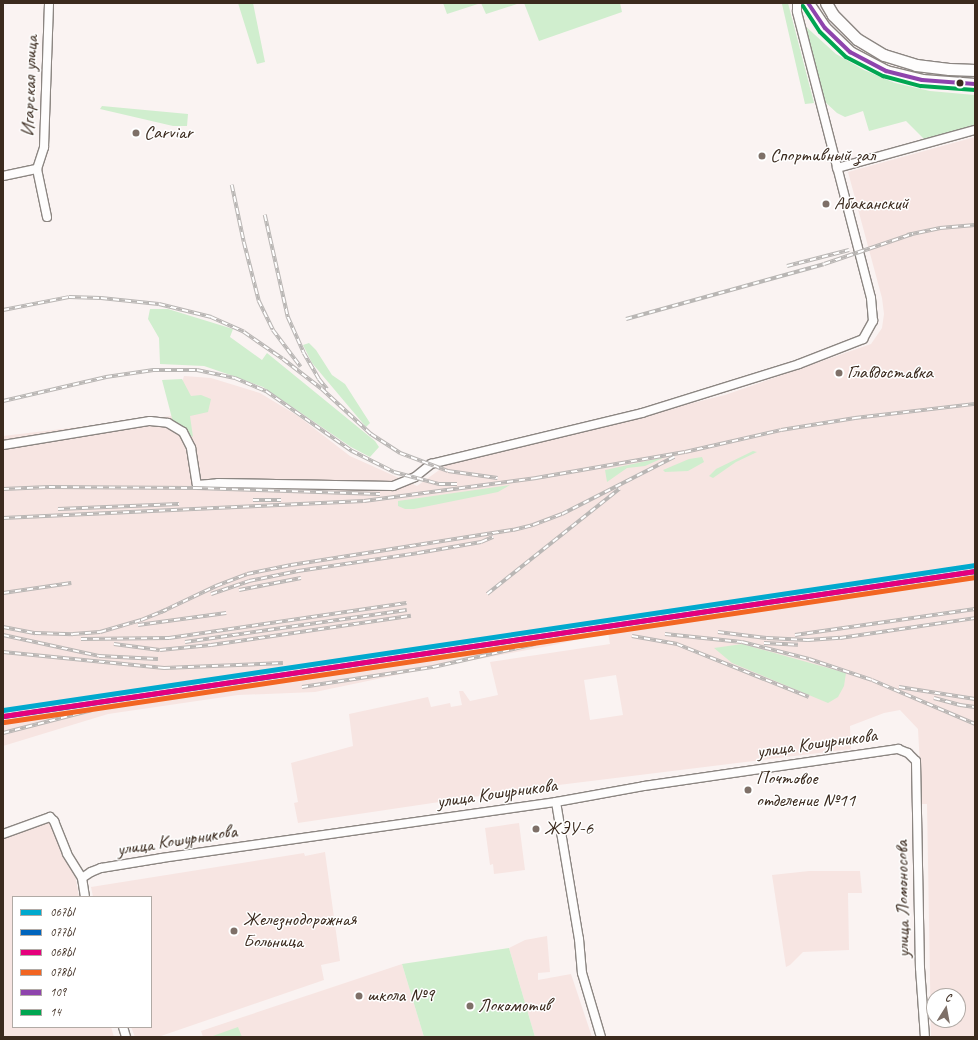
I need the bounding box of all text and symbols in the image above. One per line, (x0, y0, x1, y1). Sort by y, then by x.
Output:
street label: Игарская улица (17, 35, 43, 137)
unlabelled marker (955, 78, 965, 88)
place label: Carviar (144, 122, 193, 144)
marker: Carviar (131, 128, 141, 138)
place label: Спортивный зал (770, 145, 875, 167)
marker: Спортивный зал (757, 151, 767, 161)
place label: Абаканский (834, 193, 908, 215)
marker: Абаканский (821, 199, 831, 209)
place label: Главдоставка (847, 362, 933, 384)
marker: Главдоставка (834, 368, 844, 378)
street label: улица Кошурникова (755, 724, 879, 764)
place label: Почтовое отделение №11 (756, 768, 855, 812)
street label: улица Кошурникова (435, 774, 559, 814)
marker: Почтовое отделение №11 (743, 785, 753, 795)
place label: ЖЭУ-6 (544, 818, 593, 840)
street label: улица Кошурникова (115, 820, 239, 862)
marker: ЖЭУ-6 (531, 824, 541, 834)
street label: улица Ломоносова (891, 840, 915, 958)
legend (12, 896, 152, 1028)
text: 067Ы (50, 904, 74, 920)
place label: Железнодорожная Больница (243, 909, 356, 953)
text: 077Ы (50, 924, 74, 940)
marker: Железнодорожная Больница (228, 925, 240, 937)
text: 068Ы (50, 944, 74, 960)
text: 078Ы (50, 964, 74, 980)
text: 109 (50, 984, 66, 1000)
place label: школа №9 (367, 985, 434, 1007)
north arrow (926, 988, 966, 1028)
text: С (944, 990, 952, 1005)
marker: школа №9 (354, 991, 364, 1001)
place label: Локомотив (478, 995, 551, 1017)
marker: Локомотив (465, 1001, 475, 1011)
text: 14 (50, 1004, 61, 1020)

